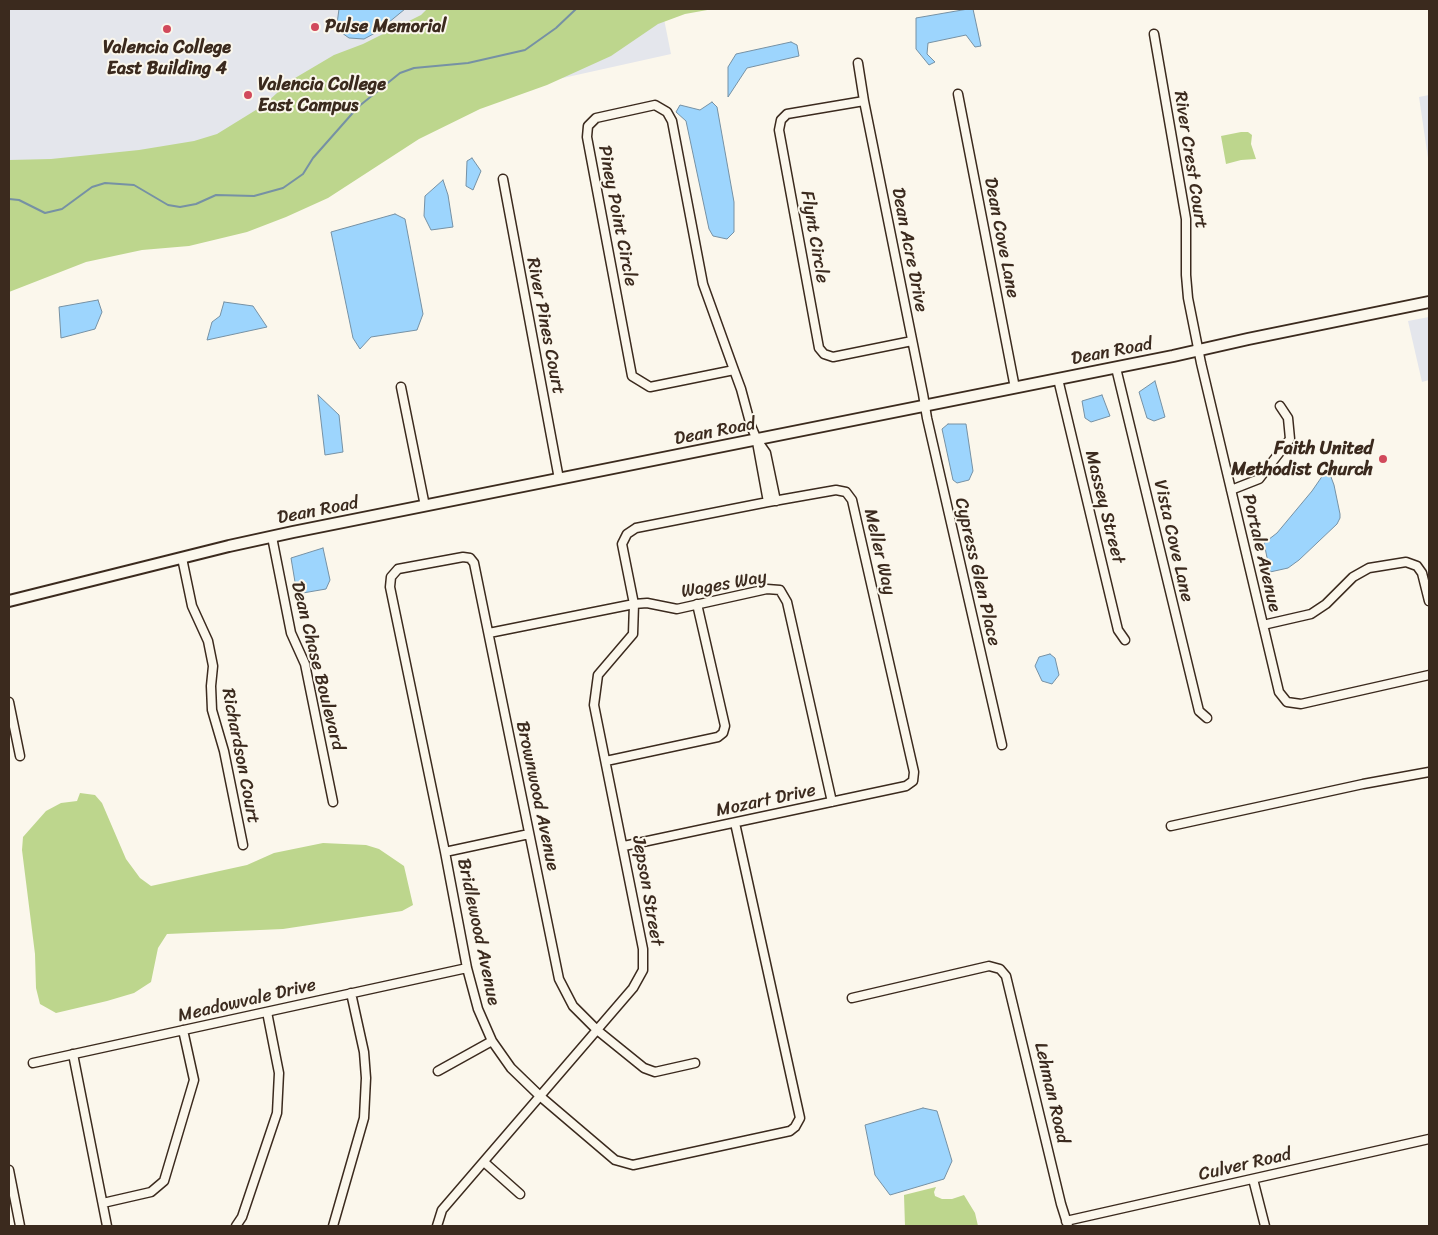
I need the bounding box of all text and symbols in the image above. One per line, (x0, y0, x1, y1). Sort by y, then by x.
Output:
place label: Pulse Memorial (325, 16, 446, 38)
marker: Pulse Memorial (309, 21, 321, 33)
marker: Valencia College East Building 4 (161, 23, 173, 35)
place label: Valencia College East Building 4 (103, 37, 231, 80)
place label: Valencia College East Campus (258, 74, 386, 116)
marker: Valencia College East Campus (242, 89, 254, 101)
street label: River Crest Court (1168, 90, 1212, 230)
street label: Piney Point Circle (593, 144, 641, 288)
street label: Dean Cove Lane (979, 176, 1023, 300)
street label: Dean Acre Drive (886, 186, 932, 314)
street label: Flynt Circle (795, 189, 833, 285)
street label: River Pines Court (521, 256, 569, 396)
street label: Dean Road (1070, 334, 1154, 370)
street label: Dean Road (673, 414, 757, 450)
place label: Faith United Methodist Church (1231, 438, 1373, 480)
street label: Massey Street (1080, 448, 1128, 566)
marker: Faith United Methodist Church (1377, 453, 1389, 465)
street label: Vista Cove Lane (1148, 478, 1198, 604)
street label: Portale Avenue (1237, 492, 1285, 614)
street label: Dean Road (276, 493, 360, 529)
street label: Cypress Glen Place (949, 496, 1005, 648)
street label: Meller Way (859, 507, 899, 597)
street label: Wages Way (680, 567, 768, 603)
street label: Dean Chase Boulevard (286, 579, 348, 753)
street label: Richardson Court (216, 687, 264, 825)
street label: Brownwood Avenue (511, 719, 563, 873)
street label: Mozart Drive (714, 780, 818, 822)
street label: Jepson Street (627, 834, 667, 948)
street label: Bridlewood Avenue (452, 857, 504, 1007)
street label: Meadowvale Drive (176, 975, 318, 1027)
street label: Lehman Road (1029, 1040, 1073, 1146)
street label: Culver Road (1197, 1144, 1293, 1186)

